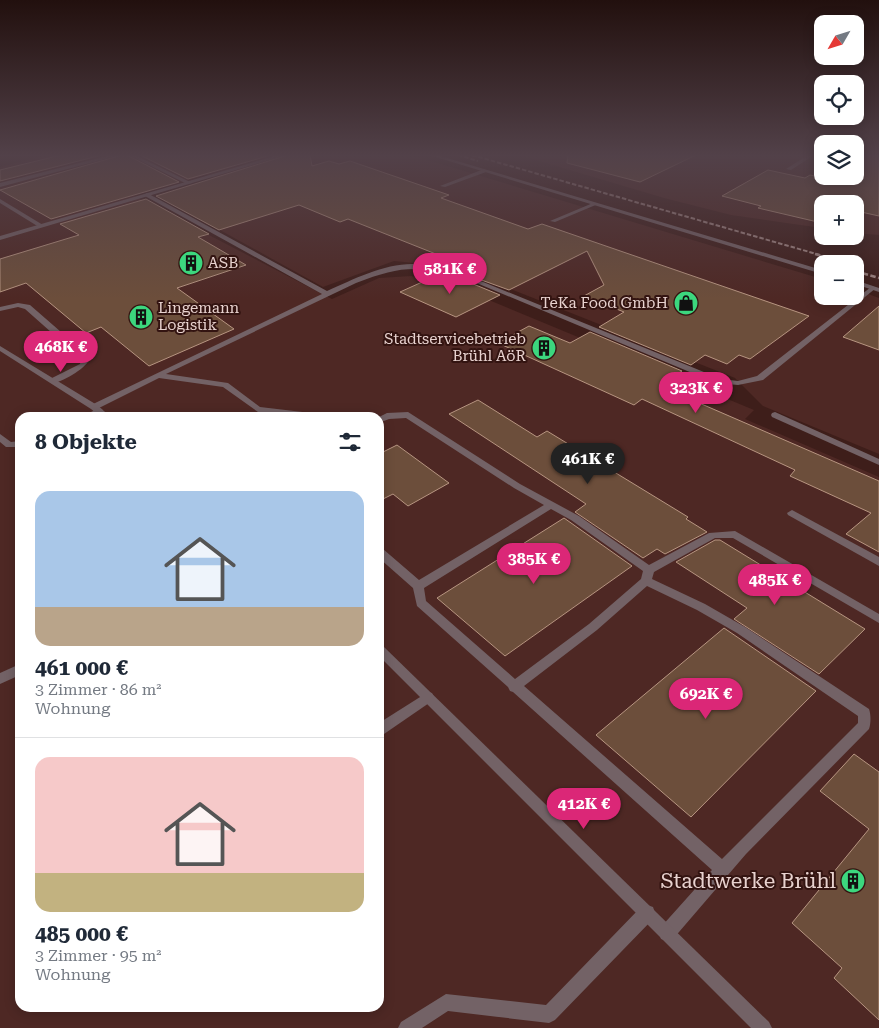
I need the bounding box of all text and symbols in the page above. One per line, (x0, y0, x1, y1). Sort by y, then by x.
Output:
north arrow (814, 15, 864, 65)
map controls (814, 15, 864, 305)
button: locate (814, 75, 864, 125)
button: layers (814, 135, 864, 185)
button: + (814, 195, 864, 245)
building icon: ASB (178, 250, 204, 276)
pin: 581K € (409, 252, 491, 295)
place label: ASB (208, 254, 238, 272)
button: − (814, 255, 864, 305)
text: 581K € (424, 259, 476, 278)
shop icon: TeKa Food GmbH (673, 290, 699, 316)
place label: TeKa Food GmbH (541, 294, 668, 312)
place label: Lingemann Logistik (158, 299, 240, 334)
building icon: Lingemann Logistik (128, 304, 154, 330)
pin: 468K € (20, 330, 102, 373)
place label: Stadtservicebetrieb Brühl AöR (384, 330, 527, 365)
building icon: Stadtservicebetrieb Brühl AöR (531, 335, 557, 361)
text: 468K € (35, 337, 87, 356)
pin: 323K € (655, 372, 737, 414)
text: 323K € (670, 378, 722, 397)
icon: filters (336, 428, 364, 456)
text: 8 Objekte (35, 430, 137, 454)
pin: 461K € (547, 442, 629, 485)
text: 461K € (562, 449, 614, 468)
icon: home (155, 524, 245, 614)
pin: 385K € (493, 542, 575, 585)
text: 385K € (508, 549, 560, 568)
pin: 485K € (734, 564, 816, 606)
text: 485K € (749, 570, 801, 589)
text: 461 000 € (35, 656, 128, 680)
pin: 692K € (665, 678, 747, 720)
text: 3 Zimmer · 86 m² (35, 680, 162, 699)
text: 692K € (680, 684, 732, 703)
text: Wohnung (35, 699, 110, 718)
pin: 412K € (543, 788, 625, 830)
icon: home (155, 789, 245, 879)
text: 412K € (558, 794, 610, 813)
building icon: Stadtwerke Brühl (840, 868, 866, 894)
place label: Stadtwerke Brühl (660, 869, 837, 893)
text: 485 000 € (35, 922, 128, 946)
text: 3 Zimmer · 95 m² (35, 946, 162, 965)
text: Wohnung (35, 965, 110, 984)

